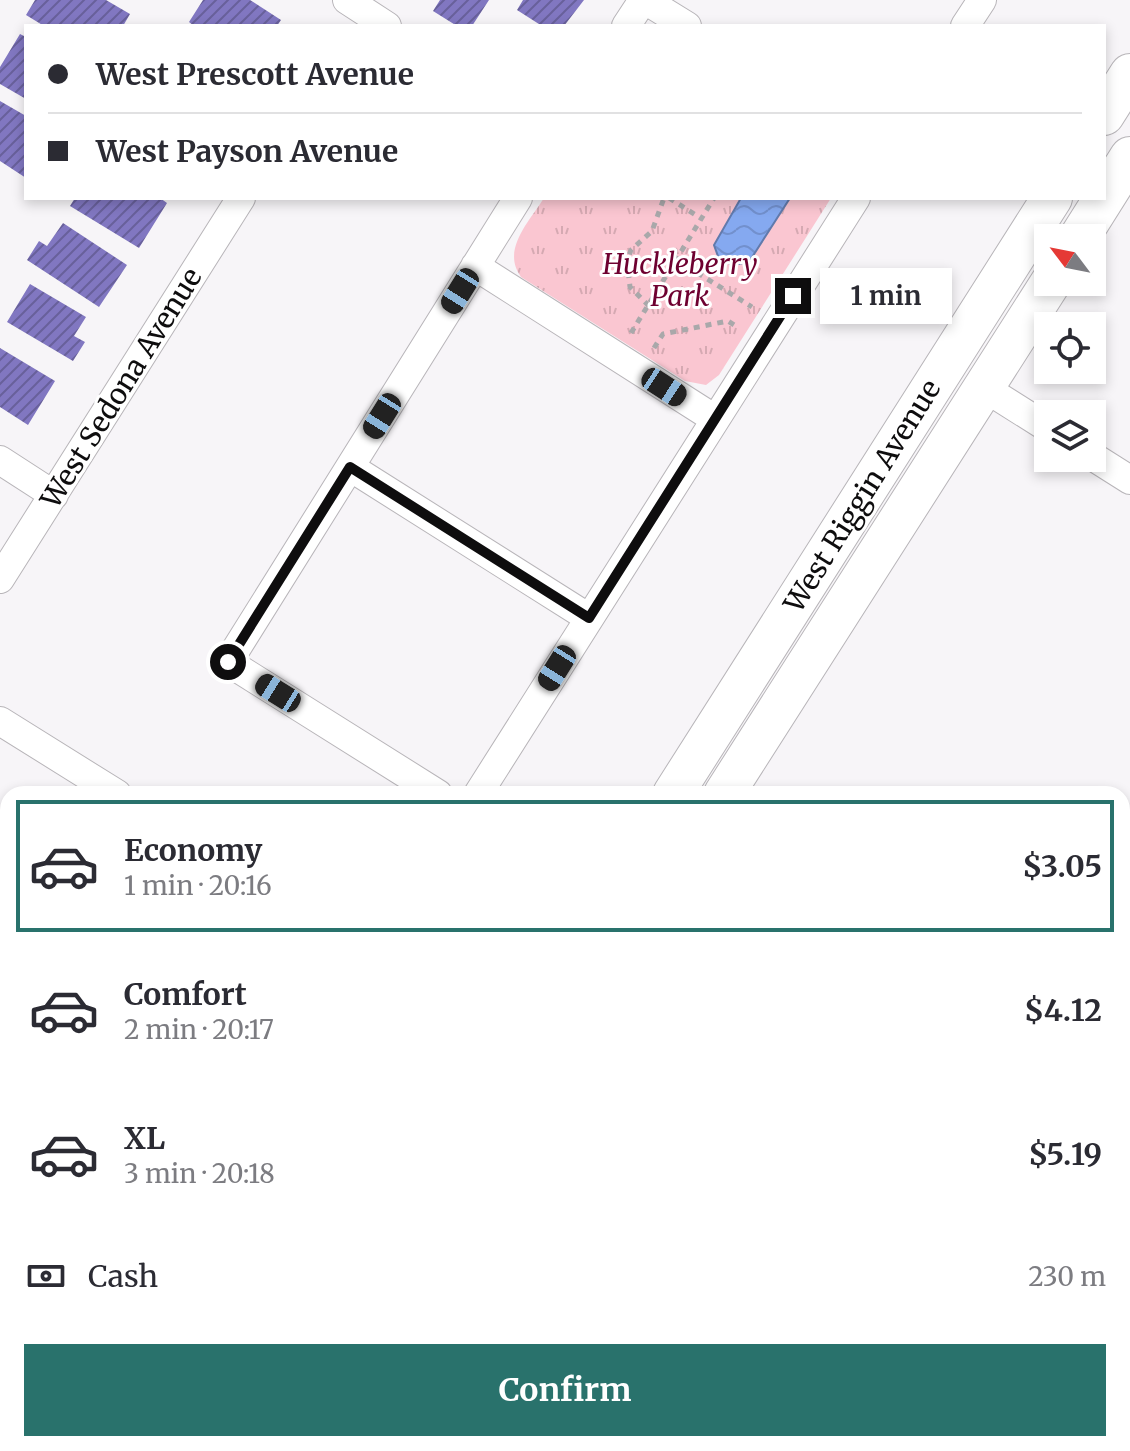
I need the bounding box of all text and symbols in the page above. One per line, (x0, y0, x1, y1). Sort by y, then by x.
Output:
text: West Prescott Avenue (96, 55, 414, 93)
text: West Payson Avenue (96, 132, 398, 170)
north arrow (1034, 224, 1106, 296)
map controls (1034, 224, 1106, 472)
park label: Huckleberry Park (602, 246, 757, 314)
street label: West Sedona Avenue (32, 261, 210, 516)
car (437, 264, 483, 318)
callout: 1 min (821, 268, 953, 324)
route end (775, 278, 811, 314)
text: 1 min (851, 279, 921, 312)
button: locate (1034, 312, 1106, 384)
car (637, 364, 691, 410)
street label: West Riggin Avenue (775, 373, 948, 620)
car (359, 389, 405, 443)
button: layers (1034, 400, 1106, 472)
car (534, 641, 580, 695)
route start (210, 644, 246, 680)
car (251, 670, 305, 716)
icon: car (28, 830, 100, 902)
text: Economy (124, 831, 262, 869)
text: $3.05 (1022, 847, 1102, 885)
text: 1 min · 20:16 (124, 869, 272, 902)
icon: car (28, 974, 100, 1046)
text: Comfort (124, 975, 247, 1013)
text: $4.12 (1024, 991, 1102, 1029)
text: 2 min · 20:17 (124, 1013, 274, 1046)
icon: car (28, 1118, 100, 1190)
text: XL (124, 1119, 165, 1157)
text: $5.19 (1028, 1135, 1102, 1173)
text: 3 min · 20:18 (124, 1157, 275, 1190)
icon: cash (24, 1254, 68, 1298)
text: Cash (88, 1257, 158, 1295)
text: 230 m (1028, 1260, 1106, 1293)
button: Confirm (24, 1344, 1106, 1436)

